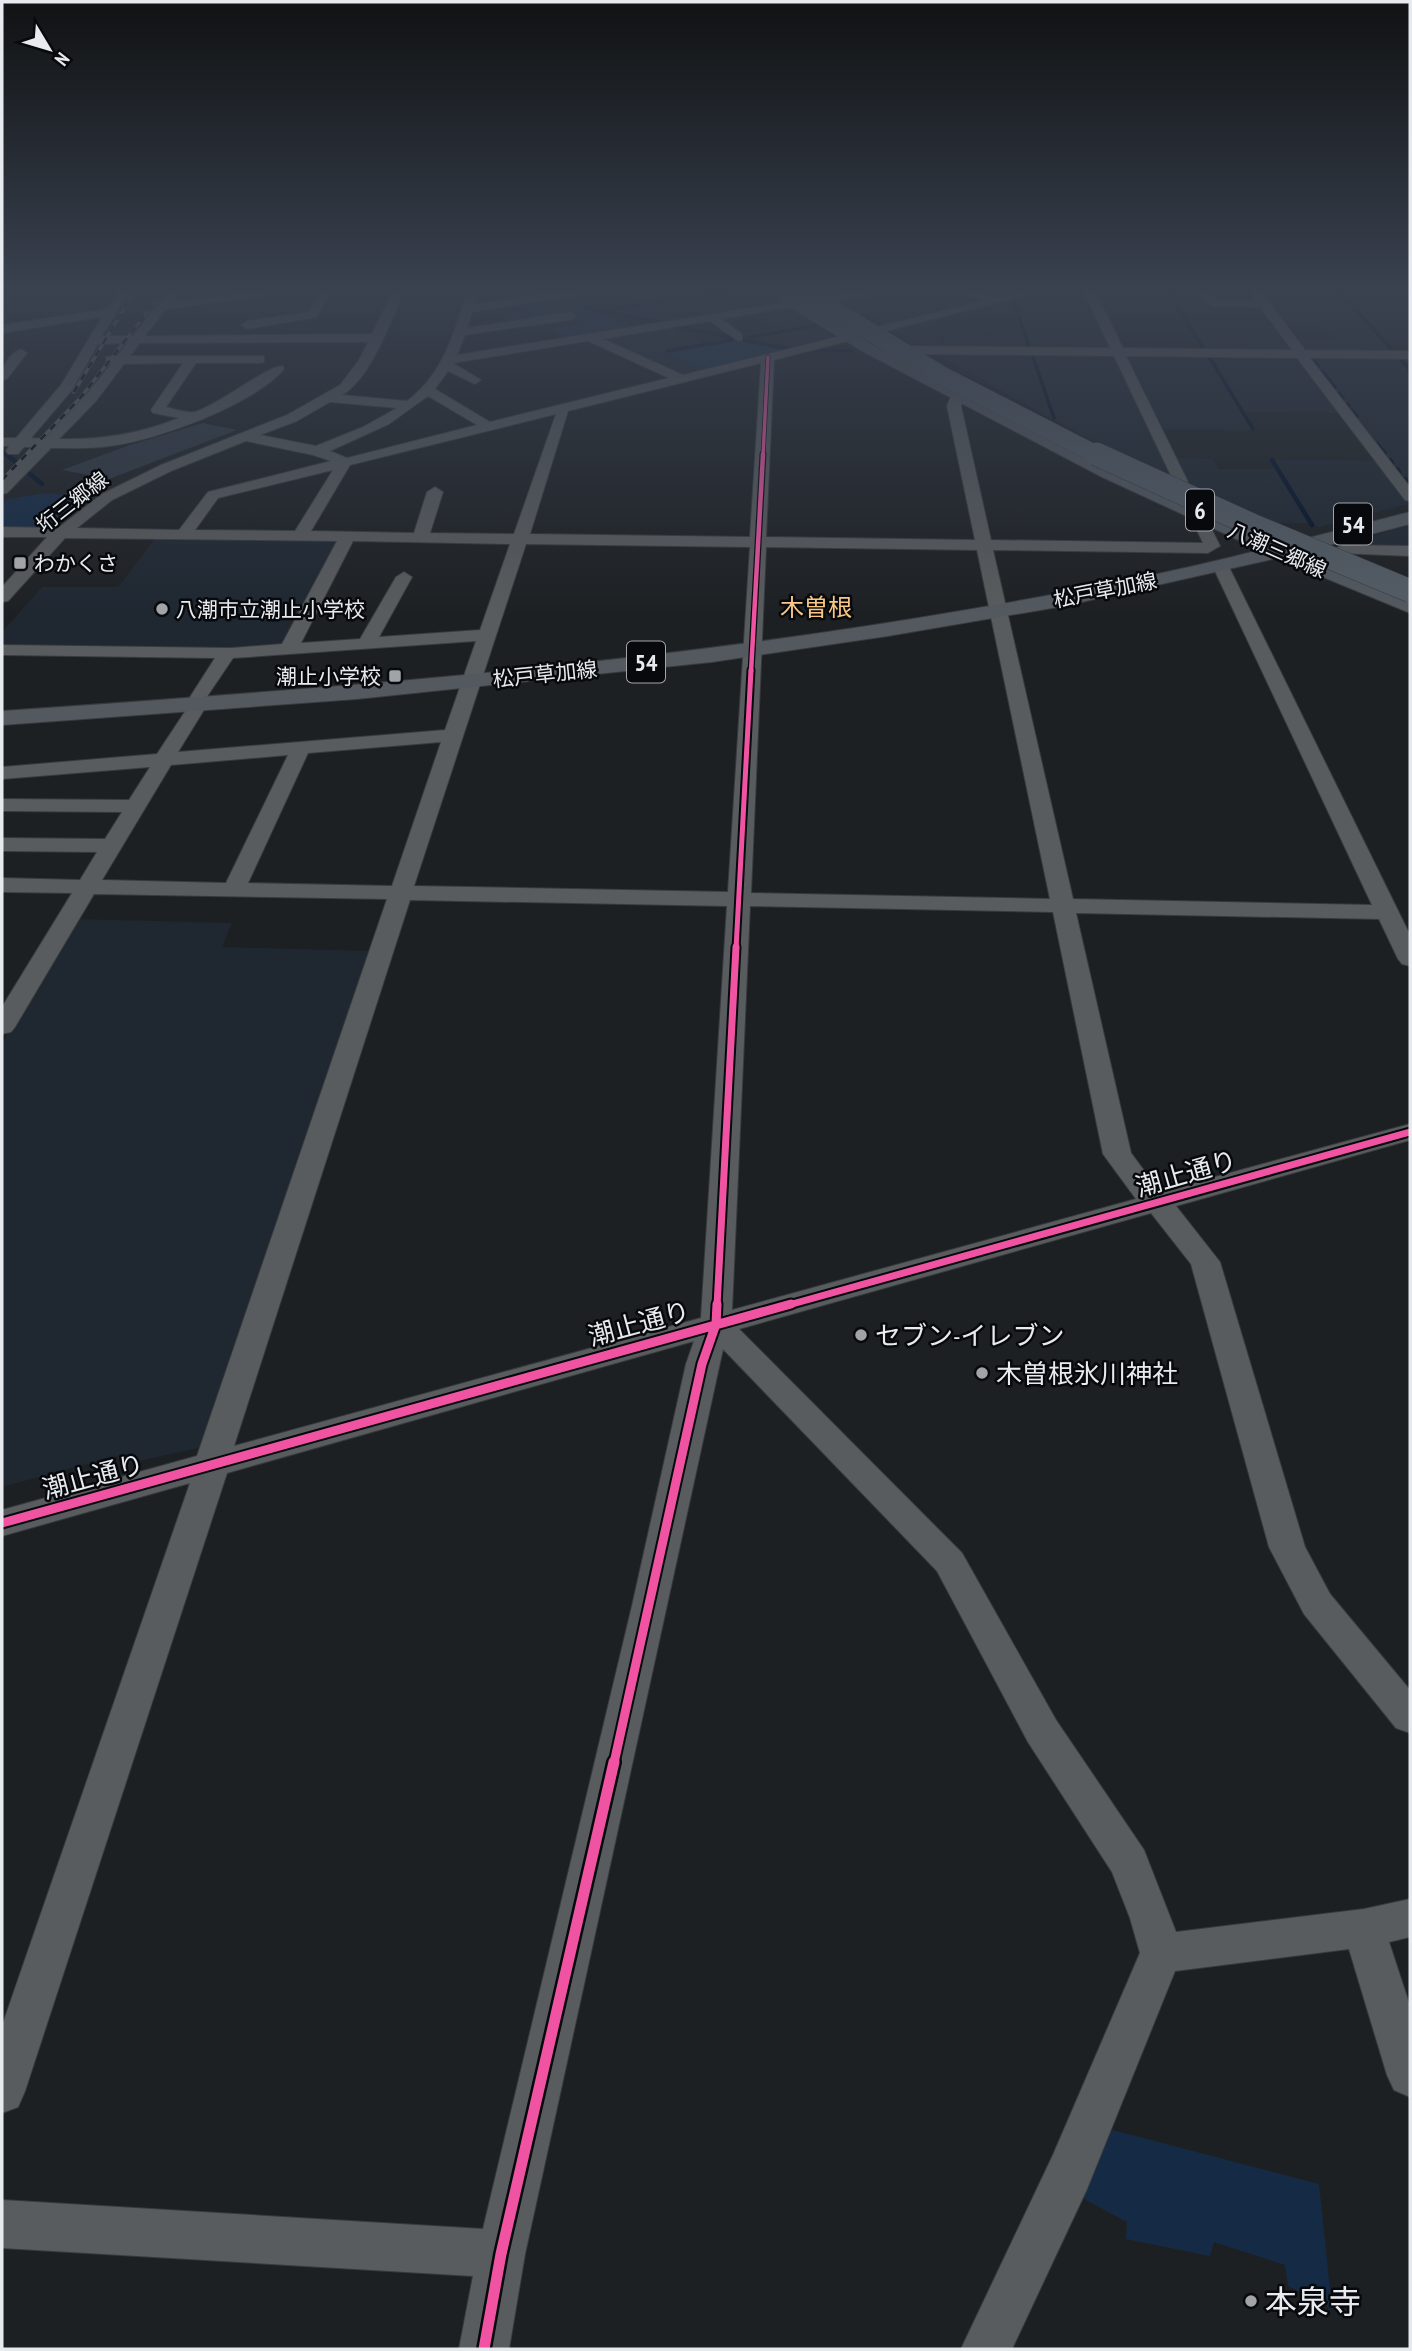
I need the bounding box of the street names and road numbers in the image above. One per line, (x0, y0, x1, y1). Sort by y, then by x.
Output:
street label: 垳三郷線 (31, 466, 113, 538)
road number: 6 (1186, 490, 1214, 530)
road number: 54 (1334, 504, 1372, 544)
street label: 八潮三郷線 (1224, 516, 1330, 584)
street label: 松戸草加線 (1051, 567, 1159, 613)
road number: 54 (627, 642, 665, 682)
street label: 松戸草加線 (491, 655, 599, 693)
street label: 潮止通り (1131, 1143, 1241, 1203)
street label: 潮止通り (584, 1294, 694, 1352)
street label: 潮止通り (38, 1447, 148, 1505)

